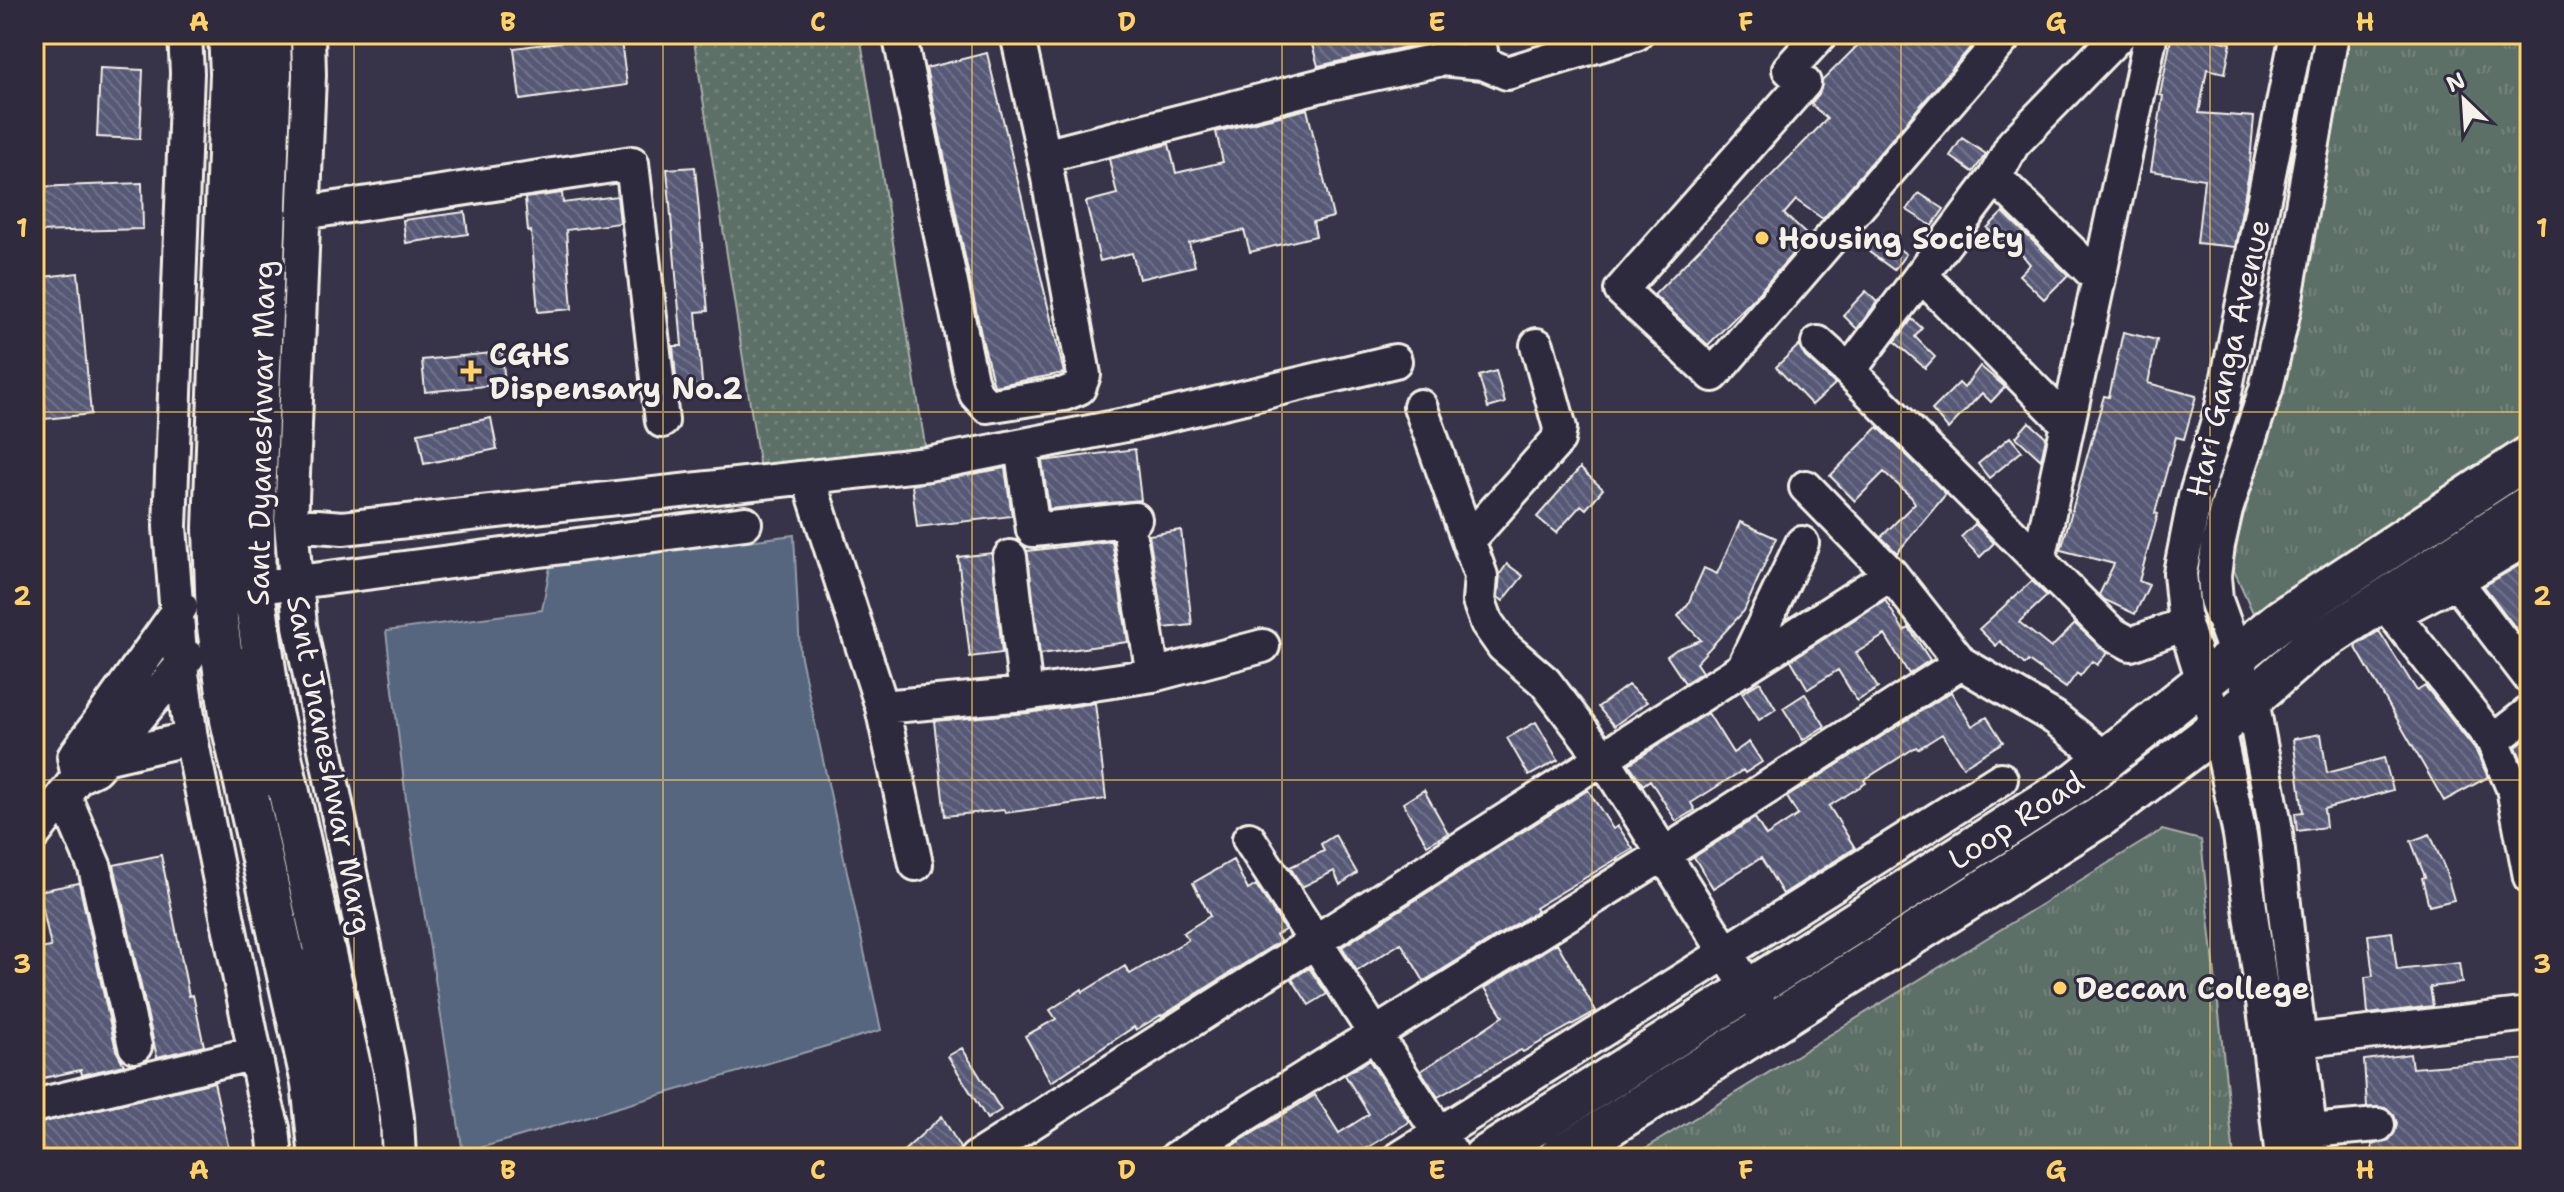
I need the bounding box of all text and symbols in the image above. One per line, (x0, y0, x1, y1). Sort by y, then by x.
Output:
text: A (189, 4, 209, 39)
text: B (500, 4, 516, 39)
text: C (810, 4, 826, 39)
text: D (1118, 4, 1136, 39)
text: E (1428, 4, 1446, 39)
text: F (1738, 4, 1754, 39)
text: G (2046, 4, 2067, 39)
text: H (2356, 4, 2374, 39)
north arrow (2424, 60, 2504, 140)
text: N (2442, 66, 2470, 99)
text: 1 (16, 210, 28, 245)
text: 1 (2536, 210, 2548, 245)
street label: Hari Ganga Avenue (2176, 215, 2280, 501)
place label: Housing Society (1778, 218, 2024, 259)
marker: Housing Society (1753, 229, 1771, 247)
street label: Sant Dyaneshwar Marg (237, 260, 285, 606)
place label: CGHS Dispensary No.2 (489, 334, 743, 409)
marker: CGHS Dispensary No.2 (460, 360, 482, 382)
text: 2 (13, 578, 31, 613)
text: 2 (2533, 578, 2551, 613)
street label: Sant Jnaneshwar Marg (277, 592, 383, 938)
street label: Loop Road (1940, 761, 2092, 879)
text: 3 (13, 946, 31, 981)
text: 3 (2533, 946, 2551, 981)
place label: Deccan College (2076, 968, 2310, 1009)
marker: Deccan College (2051, 979, 2069, 997)
text: A (189, 1152, 209, 1187)
text: B (500, 1152, 516, 1187)
text: C (810, 1152, 826, 1187)
text: D (1118, 1152, 1136, 1187)
text: E (1428, 1152, 1446, 1187)
text: F (1738, 1152, 1754, 1187)
text: G (2046, 1152, 2067, 1187)
text: H (2356, 1152, 2374, 1187)

